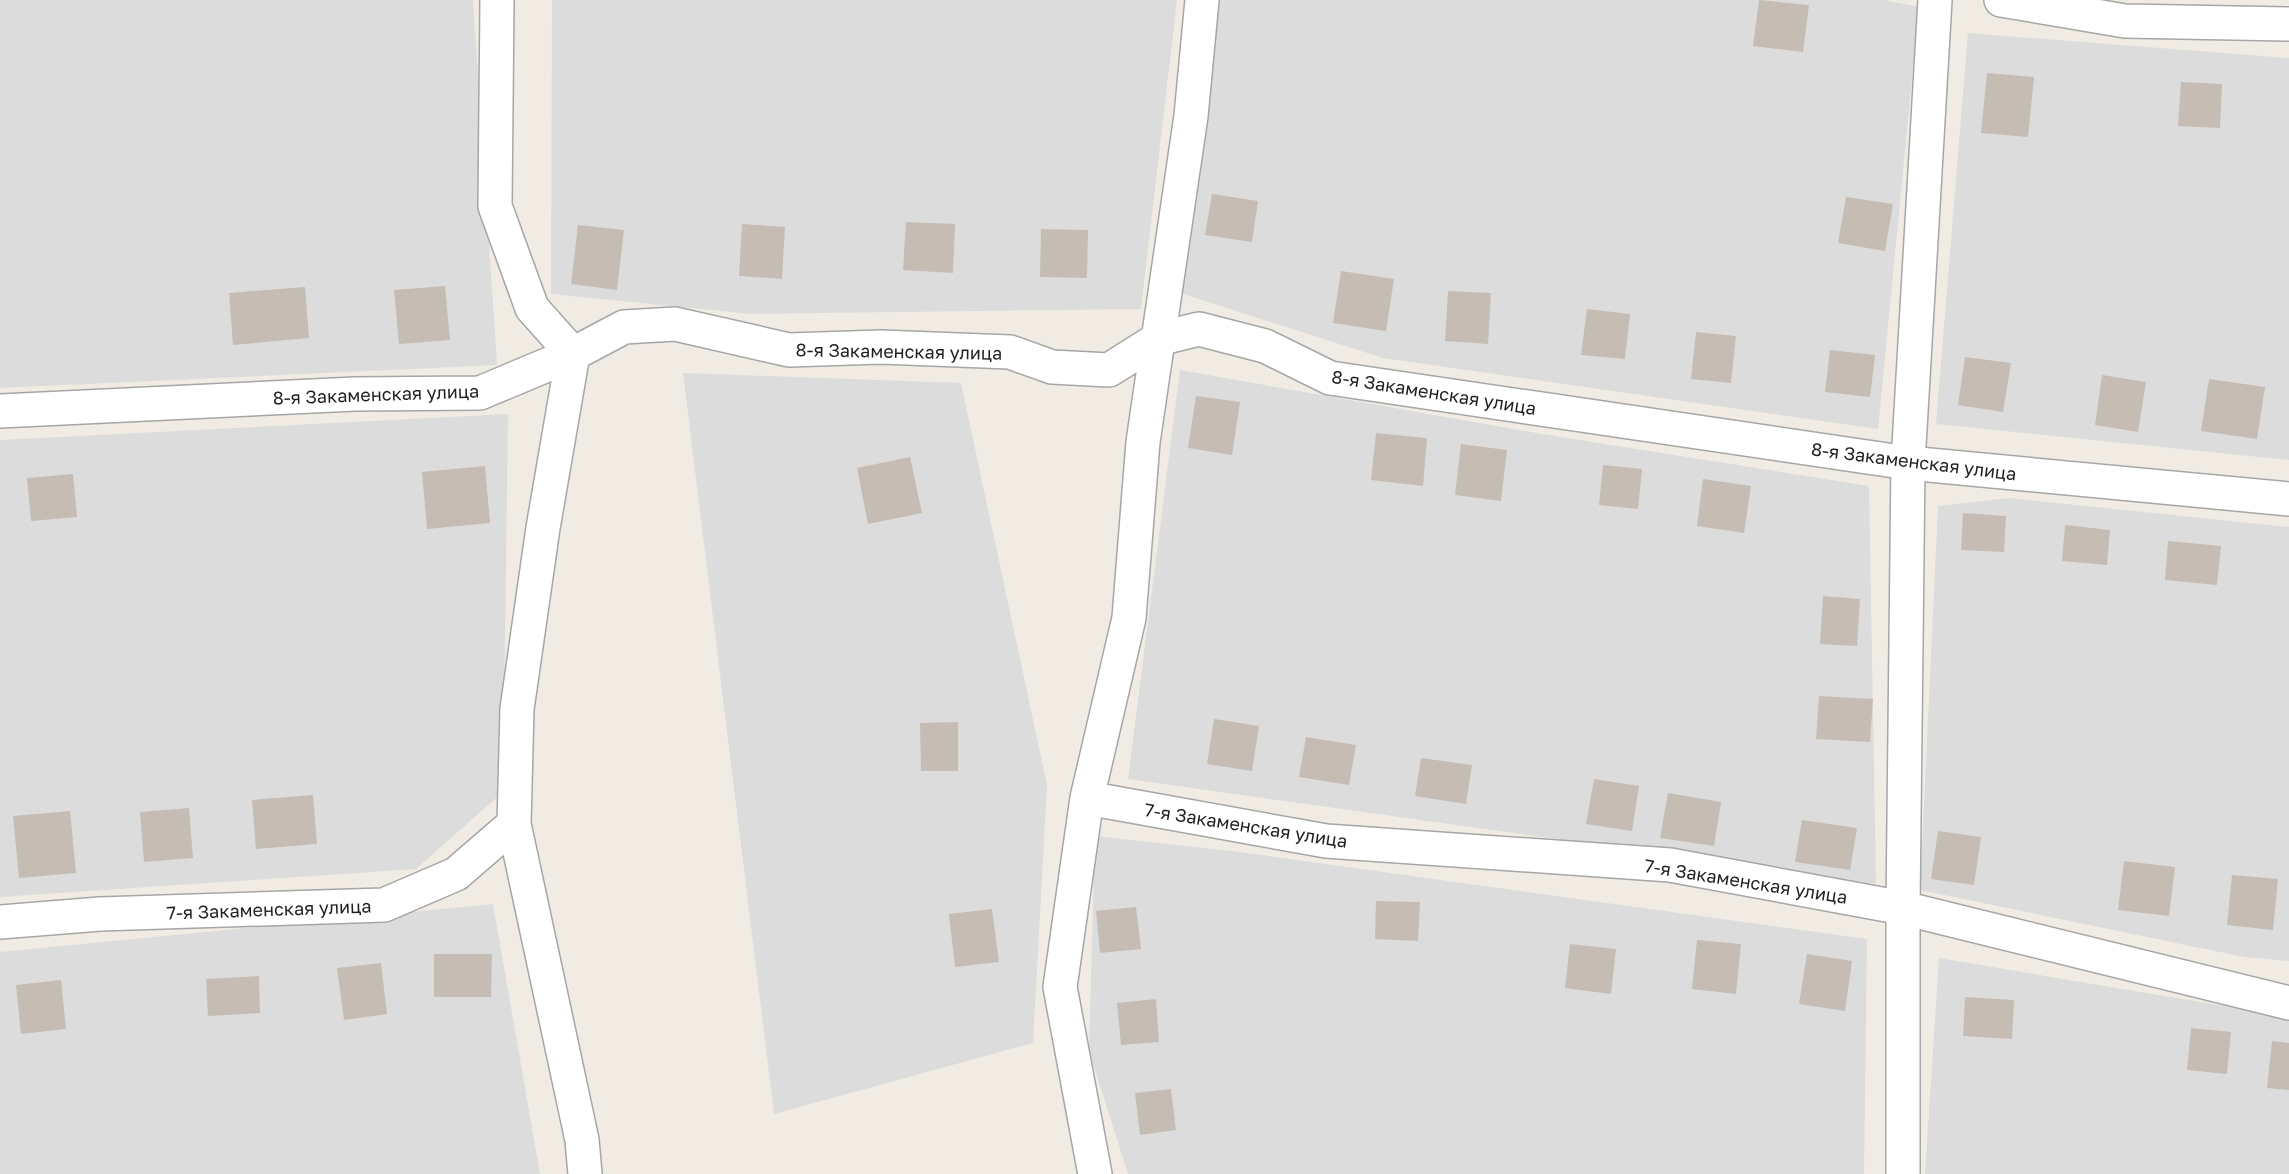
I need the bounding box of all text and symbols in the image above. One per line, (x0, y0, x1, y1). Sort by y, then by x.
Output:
street label: 8-я Закаменская улица (796, 338, 1002, 364)
street label: 8-я Закаменская улица (1330, 365, 1538, 419)
street label: 8-я Закаменская улица (272, 379, 480, 409)
street label: 8-я Закаменская улица (1810, 437, 2018, 485)
street label: 7-я Закаменская улица (1143, 798, 1349, 852)
street label: 7-я Закаменская улица (1643, 854, 1849, 908)
street label: 7-я Закаменская улица (166, 894, 372, 924)

